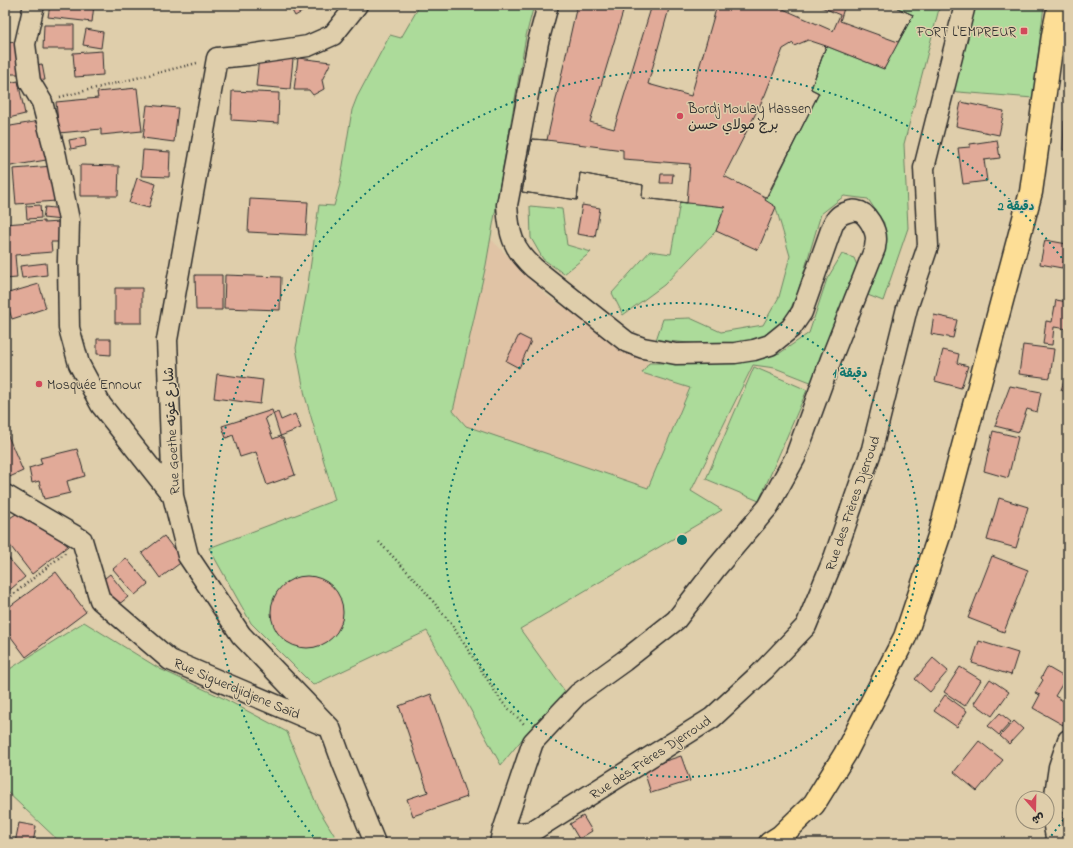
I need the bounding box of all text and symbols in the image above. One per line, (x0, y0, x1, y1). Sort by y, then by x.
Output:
place label: FORT L'EMPREUR (916, 22, 1016, 43)
marker: FORT L'EMPREUR (1019, 26, 1029, 36)
place label: Bordj Moulay Hassen برج مولاي حسن (687, 99, 811, 136)
marker: Bordj Moulay Hassen برج مولاي حسن (675, 111, 685, 121)
text: 2 دقيقة (997, 198, 1035, 216)
text: 1 دقيقة (833, 365, 868, 383)
street label: Rue Goethe شارع غوته (159, 367, 186, 495)
place label: Mosquée Ennour (47, 375, 142, 396)
marker: Mosquée Ennour (34, 379, 44, 389)
street label: Rue des Frères Djerroud (821, 433, 886, 574)
centre of rings (675, 533, 689, 547)
street label: Rue Siguerdjidjene Saïd (170, 653, 303, 727)
street label: Rue des Frères Djerroud (586, 711, 716, 806)
north arrow (1015, 790, 1055, 830)
text: ش (1030, 809, 1047, 828)

